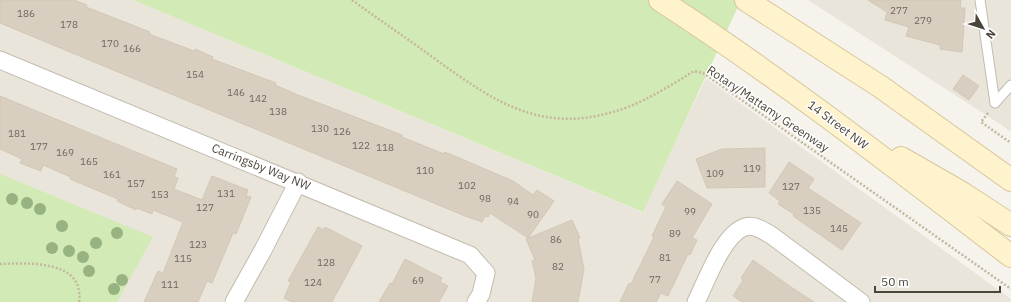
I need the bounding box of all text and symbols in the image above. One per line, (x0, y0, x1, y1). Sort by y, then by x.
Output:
house number: 277 (890, 4, 908, 17)
house number: 186 (17, 7, 35, 20)
north arrow (963, 8, 1003, 48)
house number: 279 (914, 14, 932, 27)
house number: 178 (60, 18, 78, 31)
text: N (983, 27, 999, 42)
house number: 170 (101, 37, 119, 50)
house number: 166 (123, 42, 141, 55)
street label: Rotary/Mattamy Greenway (704, 62, 832, 155)
house number: 154 (186, 68, 204, 81)
house number: 146 (227, 86, 245, 99)
house number: 142 (249, 92, 267, 105)
street label: 14 Street NW (805, 97, 872, 152)
house number: 138 (269, 105, 287, 118)
house number: 130 (311, 122, 329, 135)
house number: 126 (333, 125, 351, 138)
house number: 181 (8, 127, 26, 140)
house number: 122 (352, 139, 370, 152)
house number: 177 (30, 140, 48, 153)
street label: Carringsby Way NW (210, 140, 313, 193)
house number: 118 (376, 141, 394, 154)
house number: 169 (56, 146, 74, 159)
house number: 165 (80, 155, 98, 168)
house number: 119 (743, 162, 761, 175)
house number: 110 (416, 164, 434, 177)
house number: 109 (706, 167, 724, 180)
house number: 161 (103, 168, 121, 181)
house number: 157 (127, 177, 145, 190)
house number: 102 (458, 179, 476, 192)
house number: 127 (782, 180, 800, 193)
house number: 131 (217, 187, 235, 200)
house number: 153 (151, 188, 169, 201)
house number: 98 (479, 192, 491, 205)
house number: 94 (507, 195, 519, 208)
house number: 127 (196, 201, 214, 214)
house number: 135 (803, 204, 821, 217)
house number: 99 (684, 205, 696, 218)
house number: 90 (527, 208, 539, 221)
house number: 145 (830, 222, 848, 235)
house number: 89 (669, 227, 681, 240)
house number: 86 (550, 233, 562, 246)
house number: 123 (189, 238, 207, 251)
house number: 81 (659, 251, 671, 264)
house number: 115 (174, 252, 192, 265)
house number: 128 (317, 256, 335, 269)
house number: 82 (552, 260, 564, 273)
scale bar (875, 268, 1000, 294)
house number: 77 (649, 273, 661, 286)
house number: 69 (412, 274, 424, 287)
text: 50 m (881, 274, 909, 289)
house number: 124 (304, 276, 322, 289)
house number: 111 (161, 278, 179, 291)

